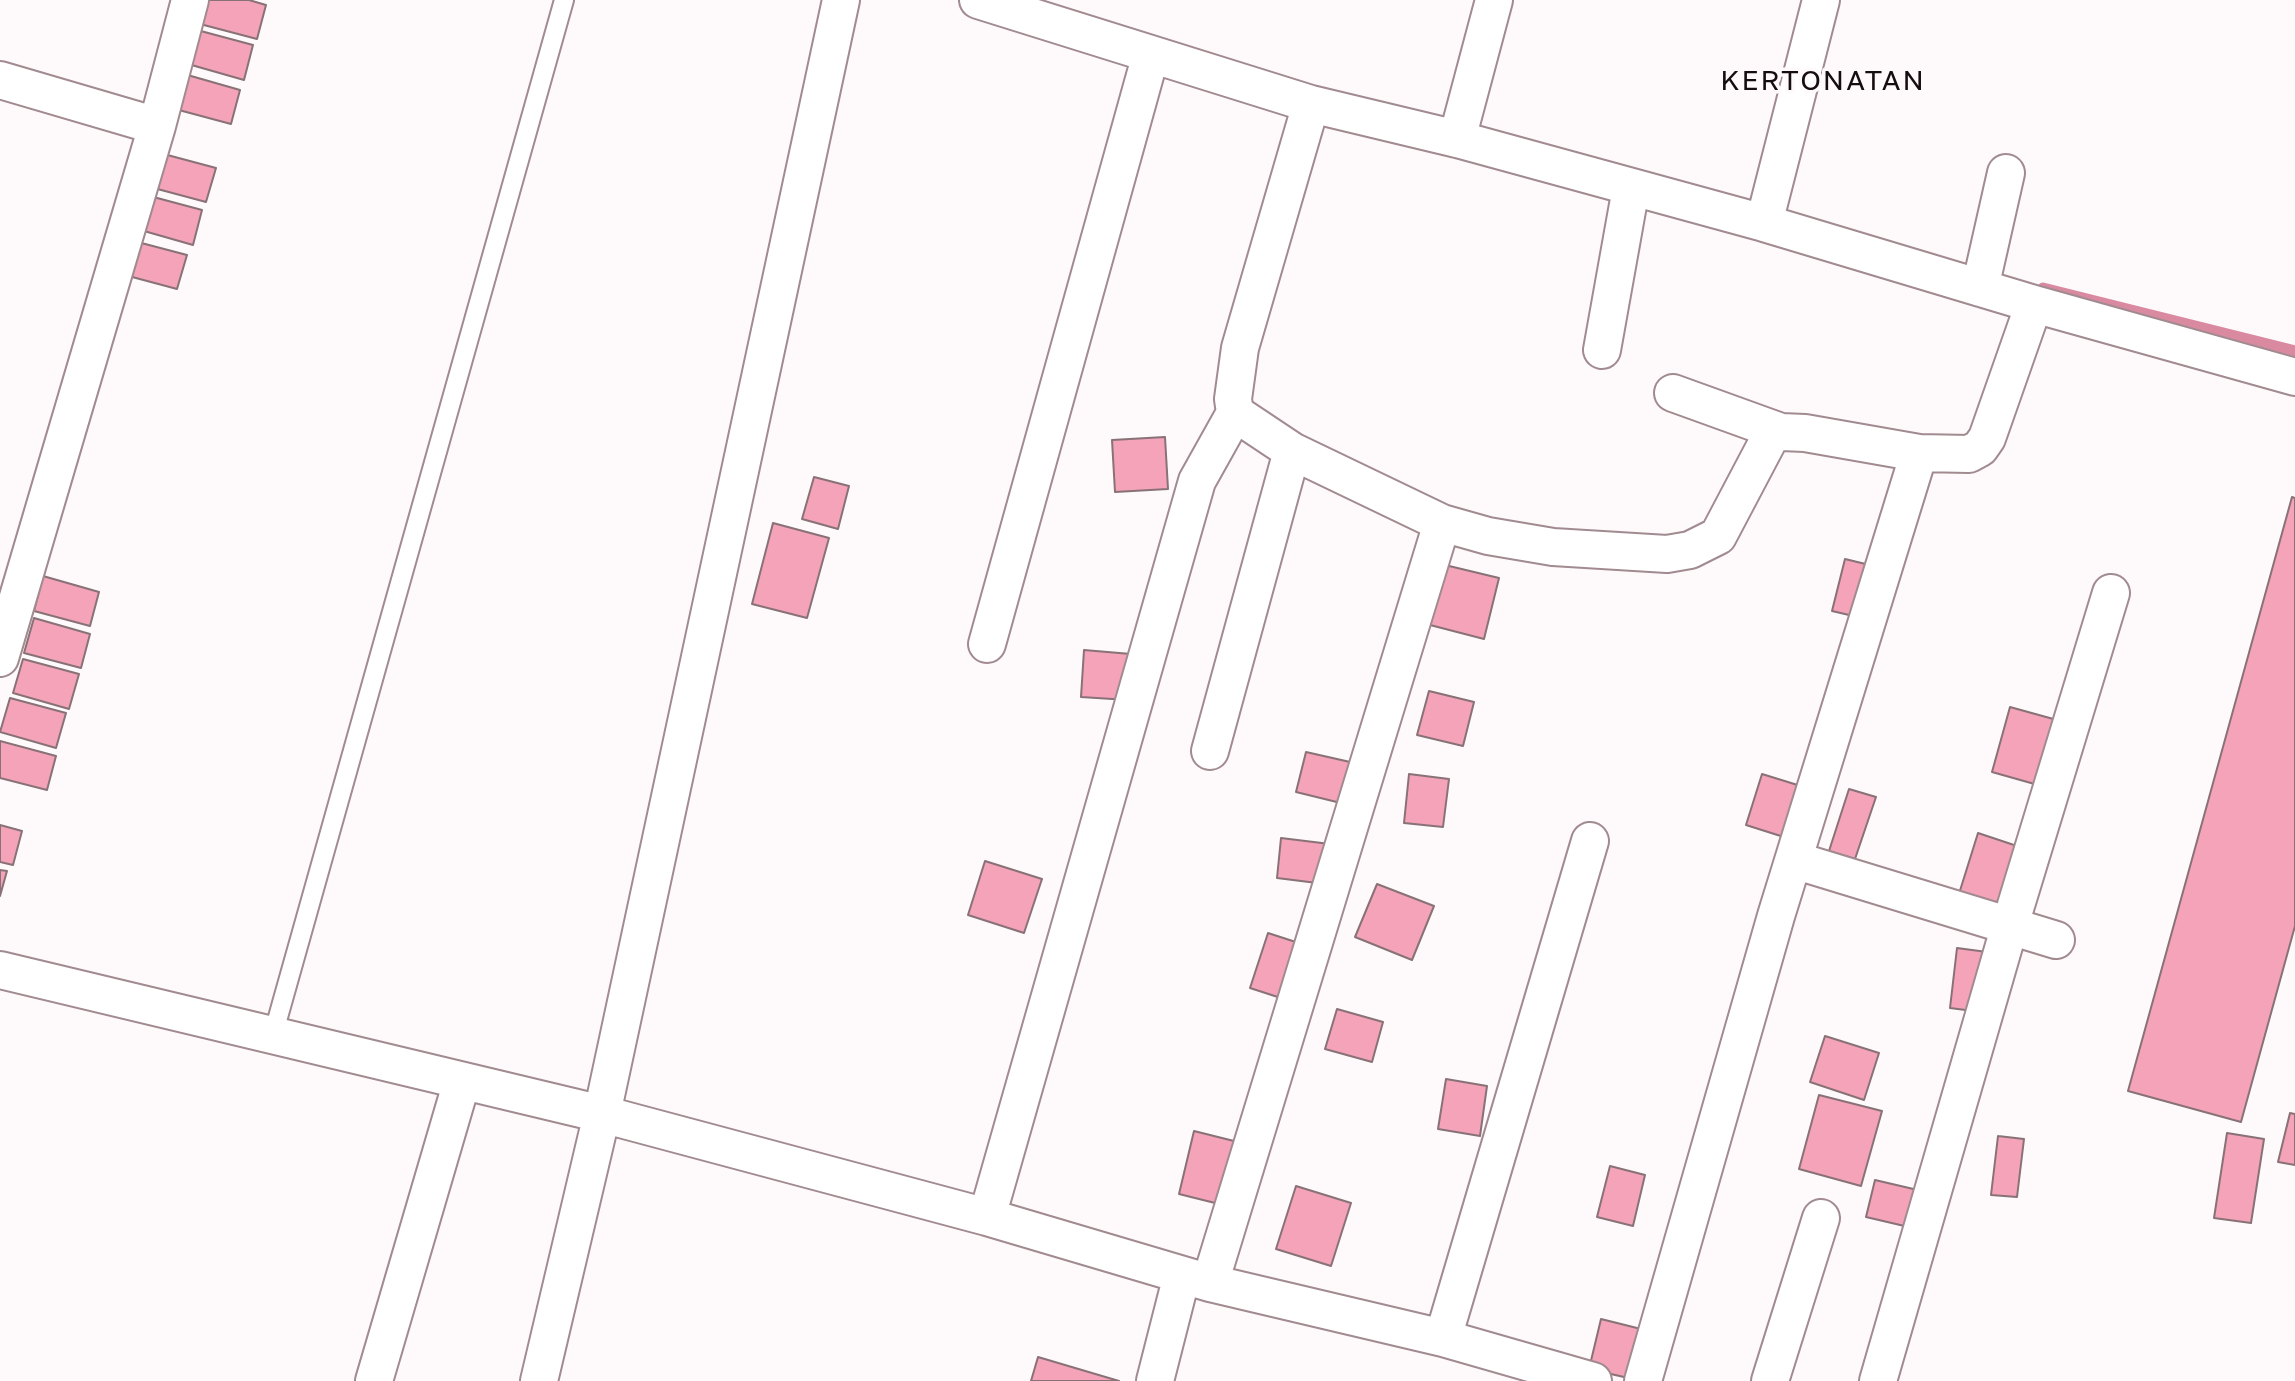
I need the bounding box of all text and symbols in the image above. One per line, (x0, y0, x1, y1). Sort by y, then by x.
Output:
district label: KERTONATAN (1720, 64, 1926, 98)

